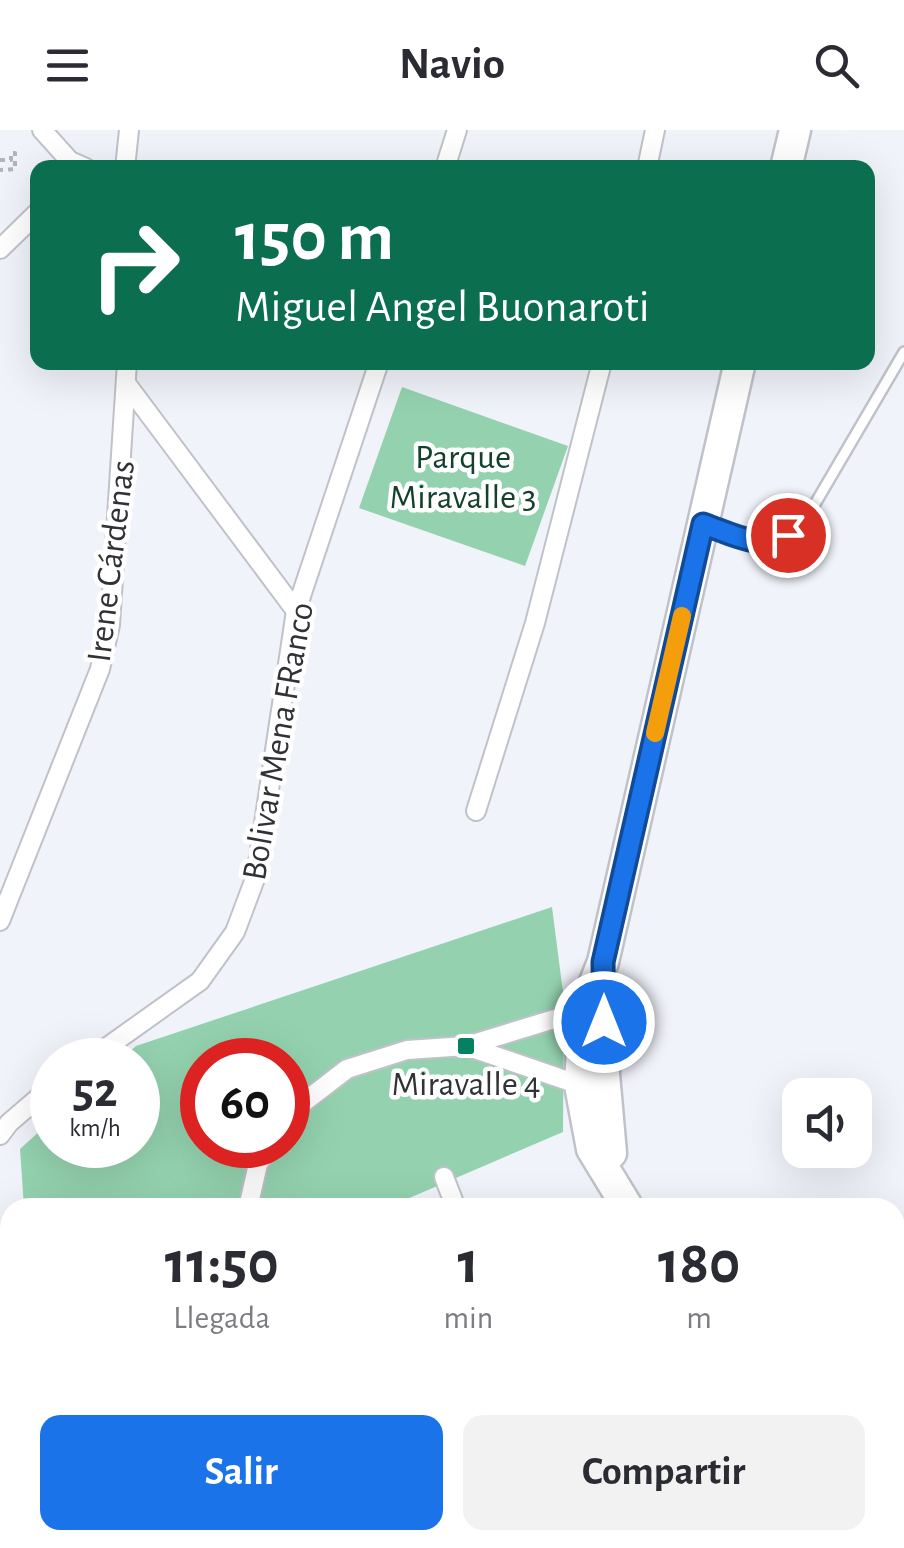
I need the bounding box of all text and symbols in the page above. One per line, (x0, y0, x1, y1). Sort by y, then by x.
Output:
icon: menu (40, 38, 95, 93)
icon: search (809, 38, 864, 93)
text: Navio (399, 42, 505, 87)
icon: right (70, 200, 200, 330)
text: 150 m (235, 203, 394, 273)
text: Miguel Angel Buonaroti (235, 285, 650, 330)
park label: Parque Miravalle 3 (390, 440, 536, 515)
street label: Irene Cárdenas (82, 458, 141, 664)
pin (746, 493, 831, 578)
icon: arrive (761, 508, 816, 563)
street label: Bolivar Mena FRanco (237, 600, 320, 883)
position arrow (552, 970, 656, 1074)
marker: Miravalle 4 (455, 1035, 477, 1057)
speed limit sign: 60 (180, 1038, 310, 1168)
text: 52 (72, 1066, 118, 1116)
place label: Miravalle 4 (391, 1067, 541, 1102)
map controls (782, 1078, 872, 1168)
button: sound (782, 1078, 872, 1168)
text: km/h (69, 1116, 121, 1141)
text: 11:50 (165, 1234, 279, 1294)
text: 1 (458, 1234, 479, 1294)
text: 180 (658, 1234, 740, 1294)
text: Llegada (173, 1302, 270, 1334)
text: min (443, 1302, 493, 1334)
text: m (686, 1302, 712, 1334)
button: Salir (40, 1415, 443, 1530)
button: Compartir (463, 1415, 865, 1530)

